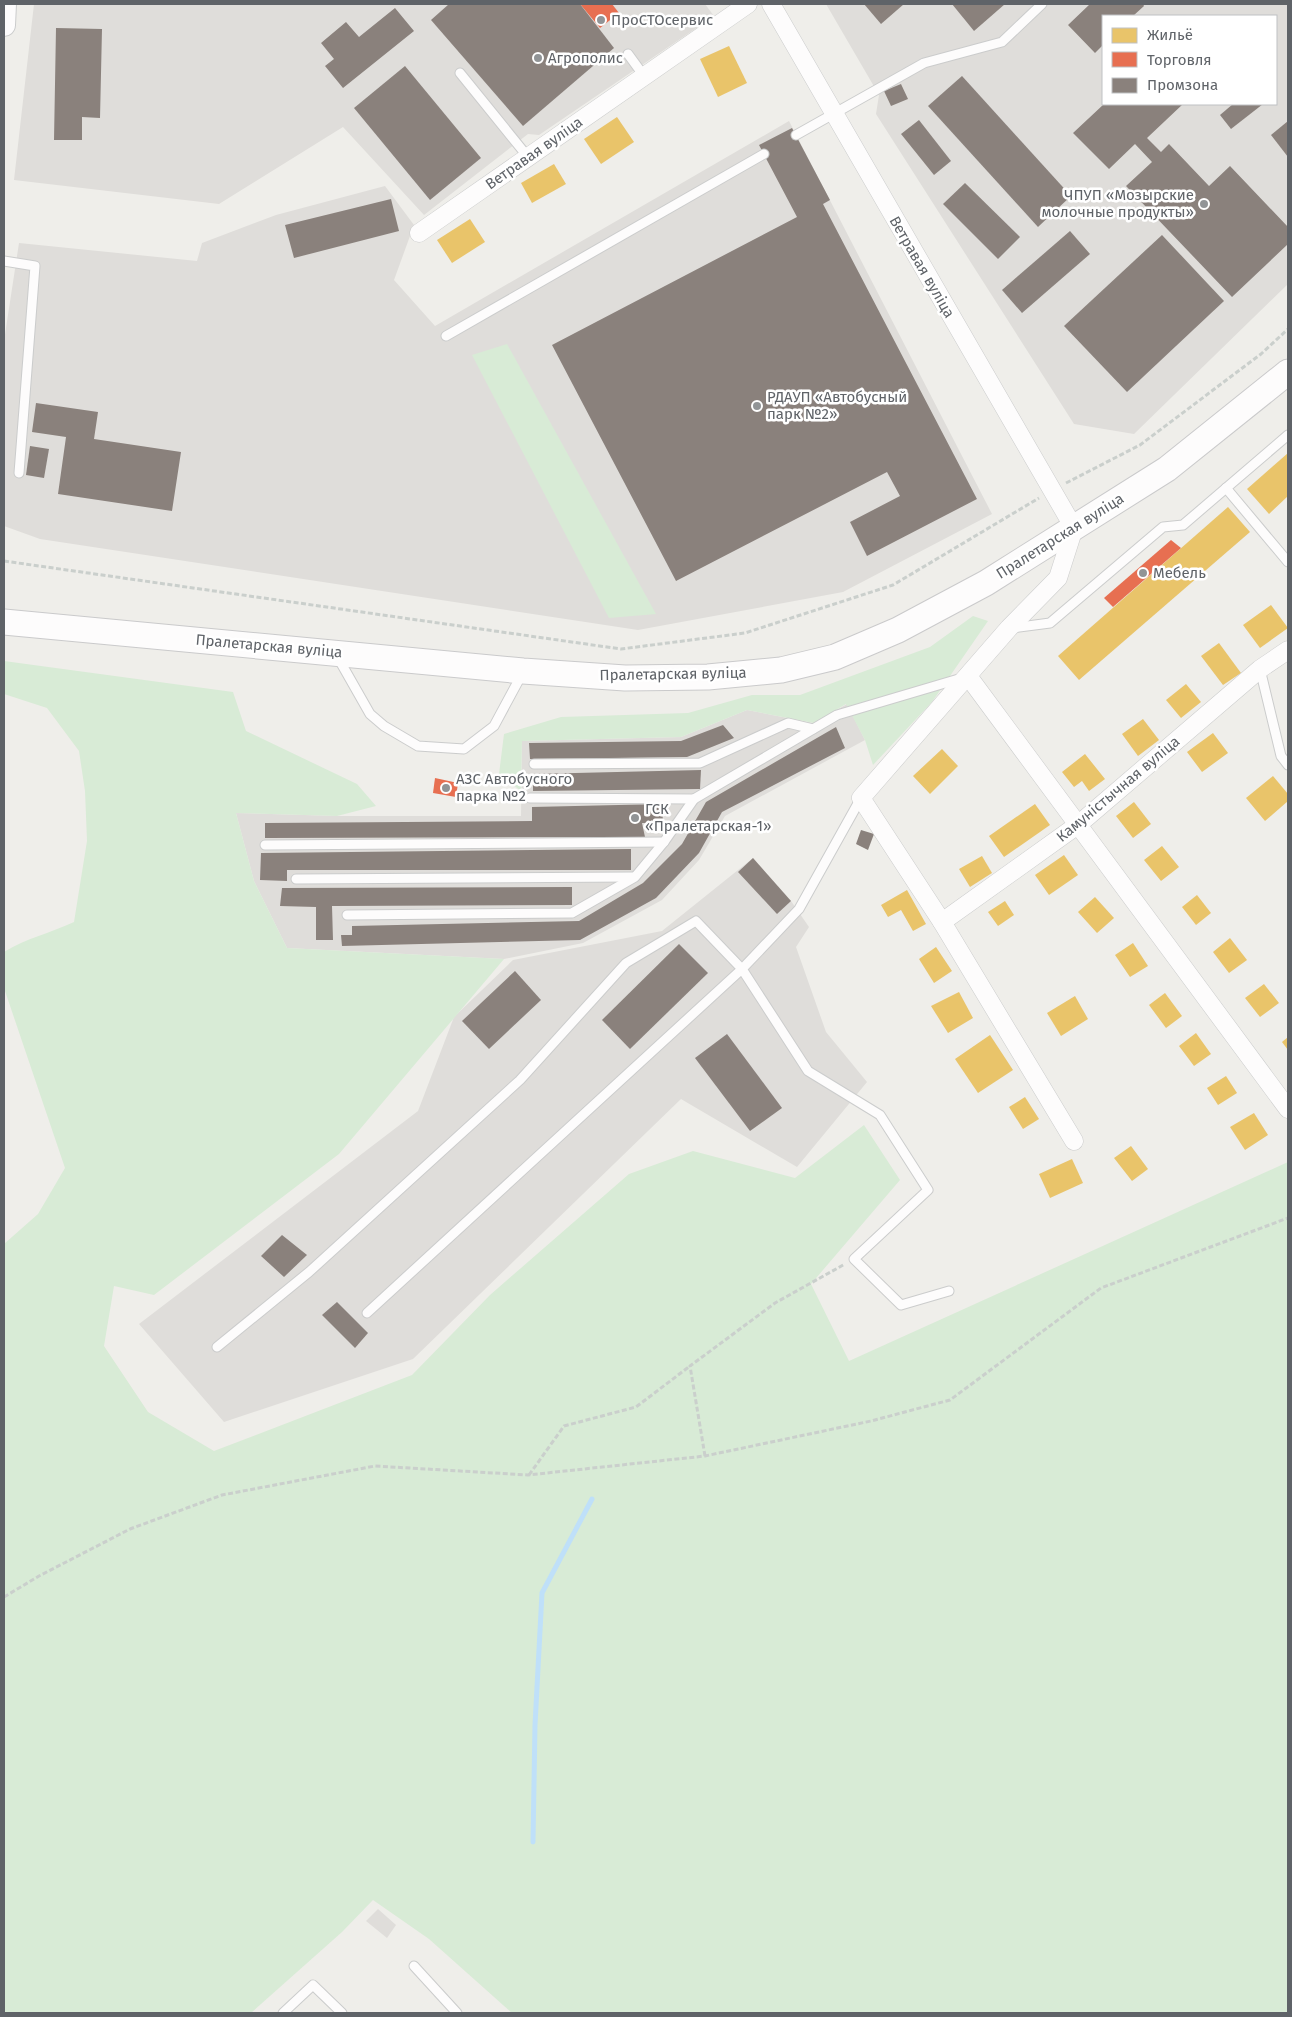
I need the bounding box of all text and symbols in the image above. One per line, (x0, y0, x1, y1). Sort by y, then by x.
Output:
place label: ПроСТОсервис (611, 11, 713, 29)
marker: ПроСТОсервис (595, 14, 607, 26)
legend (1102, 15, 1277, 105)
text: Жильё (1147, 26, 1193, 44)
place label: Агрополис (548, 49, 623, 67)
text: Торговля (1147, 51, 1212, 69)
marker: Агрополис (532, 52, 544, 64)
text: Промзона (1147, 76, 1218, 94)
street label: Ветравая вуліца (482, 113, 586, 193)
place label: ЧПУП «Мозырские молочные продукты» (1041, 186, 1194, 221)
marker: ЧПУП «Мозырские молочные продукты» (1198, 198, 1210, 210)
street label: Ветравая вуліца (886, 213, 958, 321)
place label: РДАУП «Автобусный парк №2» (767, 388, 907, 423)
marker: РДАУП «Автобусный парк №2» (751, 400, 763, 412)
street label: Пралетарская вуліца (993, 489, 1127, 583)
place label: Мебель (1153, 564, 1206, 582)
marker: Мебель (1137, 567, 1149, 579)
street label: Пралетарская вуліца (195, 631, 343, 661)
street label: Пралетарская вуліца (599, 664, 747, 684)
street label: Камуністычная вуліца (1053, 732, 1183, 846)
place label: АЗС Автобусного парка №2 (456, 770, 572, 805)
marker: АЗС Автобусного парка №2 (440, 782, 452, 794)
place label: ГСК «Пралетарская-1» (645, 800, 771, 835)
marker: ГСК «Пралетарская-1» (629, 812, 641, 824)

